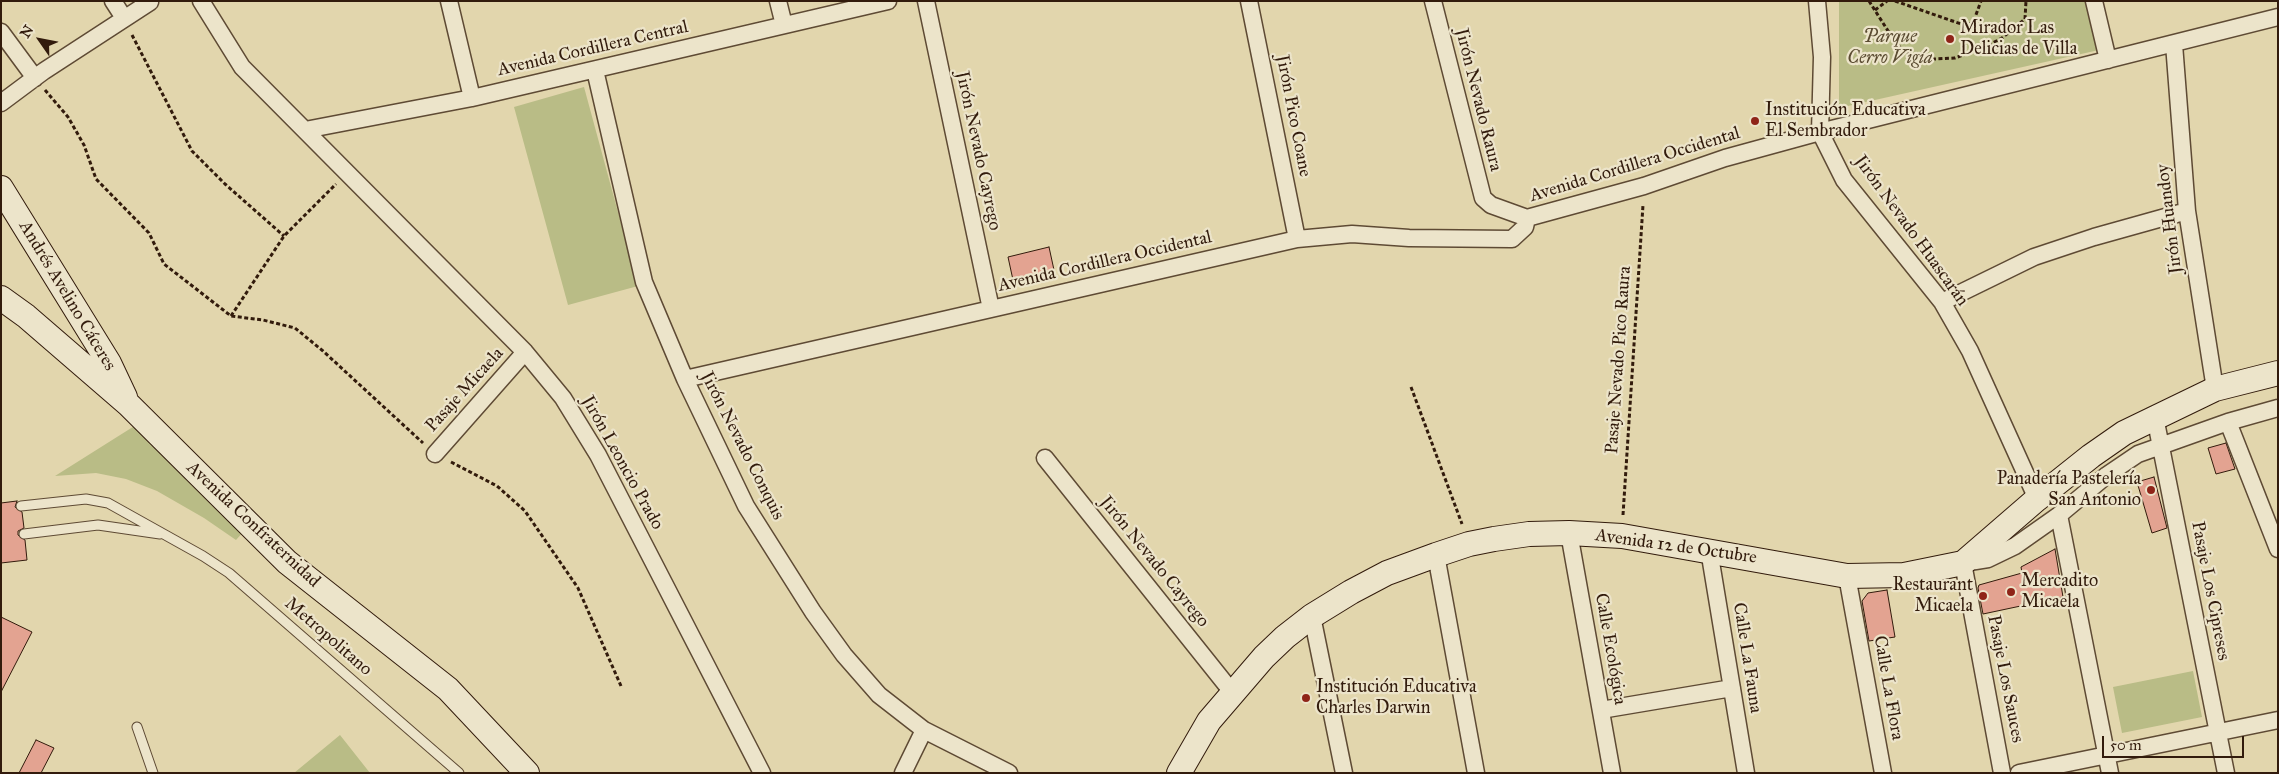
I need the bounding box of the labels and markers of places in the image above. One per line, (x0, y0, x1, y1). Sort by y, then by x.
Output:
place label: Mirador Las Delicias de Villa (1960, 18, 2077, 60)
marker: Mirador Las Delicias de Villa (1944, 33, 1956, 45)
place label: Institución Educativa El Sembrador (1765, 100, 1926, 142)
marker: Institución Educativa El Sembrador (1749, 115, 1761, 127)
place label: Panadería Pastelería San Antonio (1997, 469, 2141, 512)
marker: Panadería Pastelería San Antonio (2145, 484, 2157, 496)
place label: Mercadito Micaela (2021, 571, 2098, 614)
place label: Restaurant Micaela (1892, 575, 1973, 618)
marker: Mercadito Micaela (2005, 586, 2017, 598)
marker: Restaurant Micaela (1977, 590, 1989, 602)
place label: Institución Educativa Charles Darwin (1316, 677, 1477, 720)
marker: Institución Educativa Charles Darwin (1300, 692, 1312, 704)

